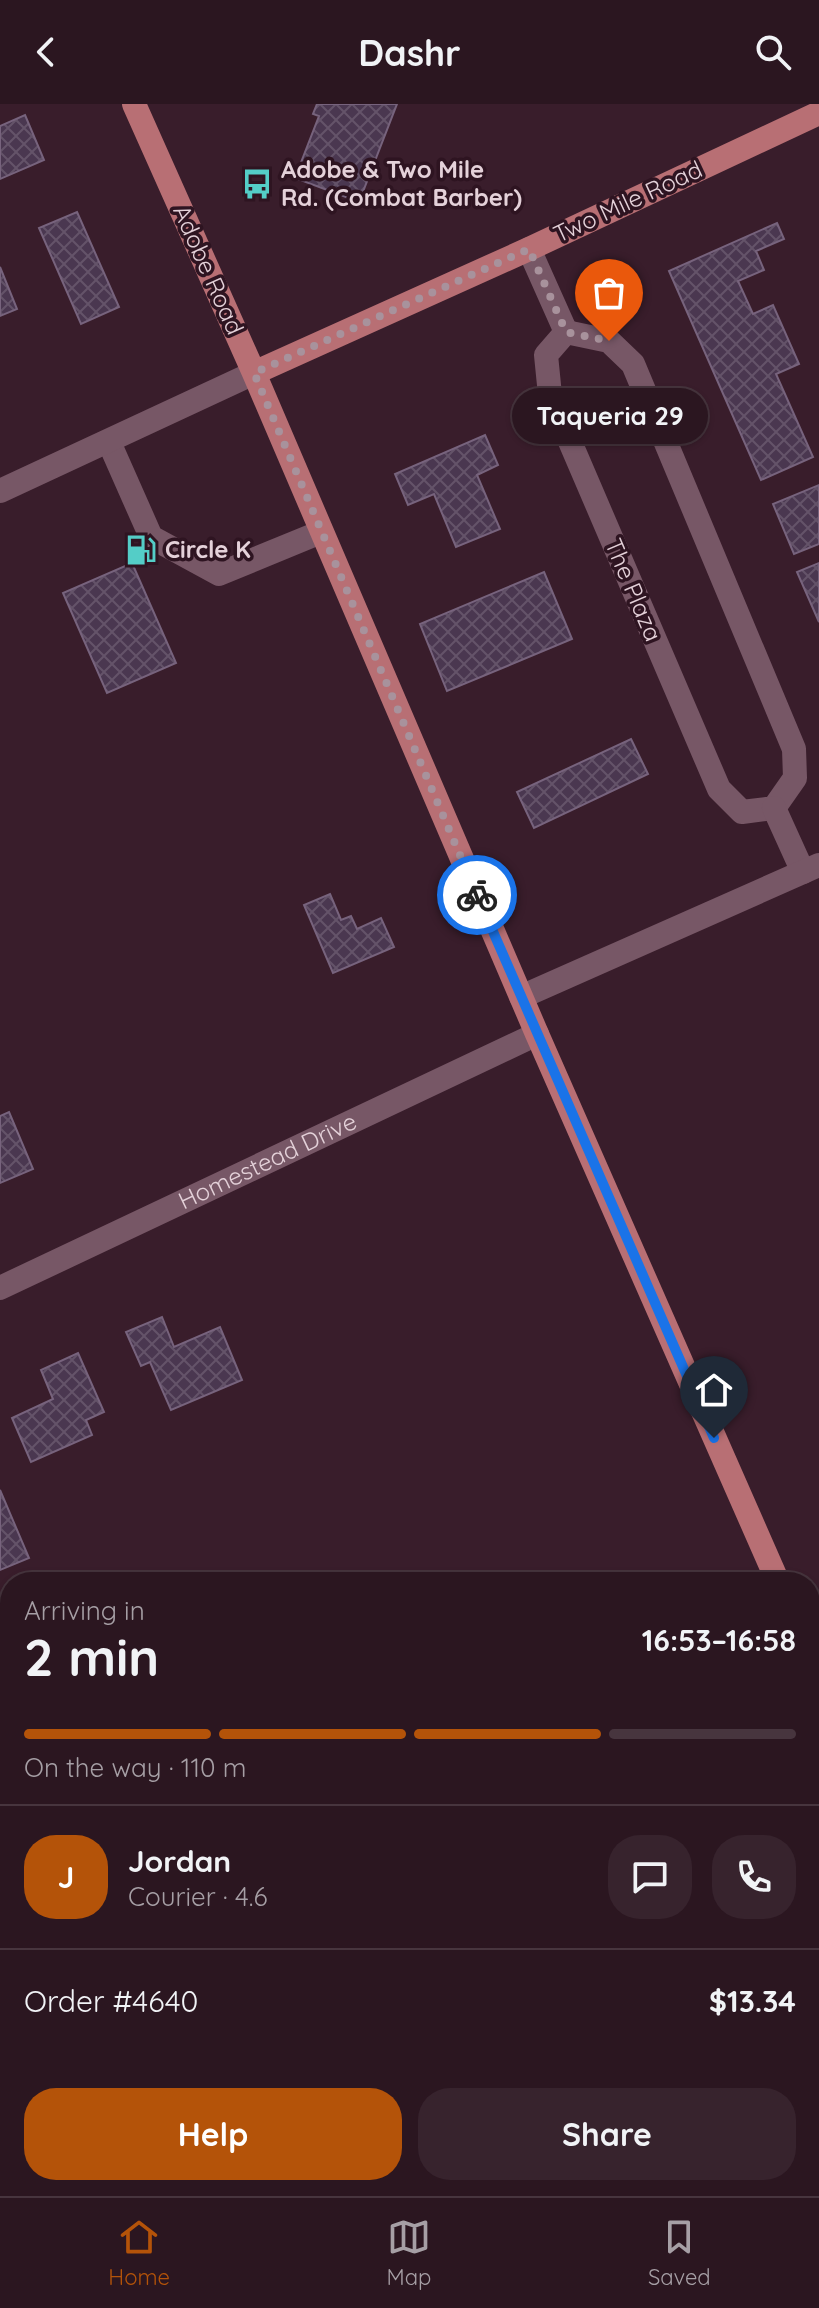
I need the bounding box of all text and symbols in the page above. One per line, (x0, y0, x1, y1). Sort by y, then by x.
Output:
icon: back (24, 30, 68, 74)
text: Dashr (358, 30, 461, 75)
icon: search (751, 30, 795, 74)
place label: Adobe & Two Mile Rd. (Combat Barber) (281, 154, 522, 212)
street label: Two Mile Road (548, 154, 707, 249)
bus stop icon: Adobe & Two Mile Rd. (Combat Barber) (240, 167, 274, 201)
street label: Adobe Road (167, 200, 251, 339)
pin (575, 259, 643, 341)
icon: bag (587, 271, 631, 315)
callout: Taqueria 29 (511, 389, 707, 445)
text: Taqueria 29 (536, 399, 684, 432)
fuel station icon: Circle K (124, 533, 158, 567)
place label: Circle K (165, 534, 251, 564)
street label: The Plaza (599, 534, 669, 645)
courier (437, 855, 517, 935)
icon: bike (455, 873, 499, 917)
street label: Homestead Drive (173, 1106, 361, 1215)
pin (680, 1356, 748, 1438)
icon: home (692, 1368, 736, 1412)
text: Arriving in (24, 1594, 145, 1627)
text: 16:53–16:58 (642, 1621, 796, 1659)
text: 2 min (24, 1624, 159, 1689)
text: On the way · 110 m (24, 1751, 246, 1784)
button: chat (608, 1835, 692, 1919)
button: phone (712, 1835, 796, 1919)
text: Jordan (128, 1842, 231, 1880)
text: J (58, 1858, 74, 1896)
text: Courier · 4.6 (128, 1880, 267, 1913)
text: Order #4640 (24, 1982, 198, 2020)
text: $13.34 (709, 1982, 796, 2020)
button: Help (24, 2088, 402, 2180)
button: Share (418, 2088, 796, 2180)
tab: Home (108, 2215, 170, 2291)
tab: Map (387, 2215, 431, 2291)
tab: Saved (648, 2215, 711, 2291)

